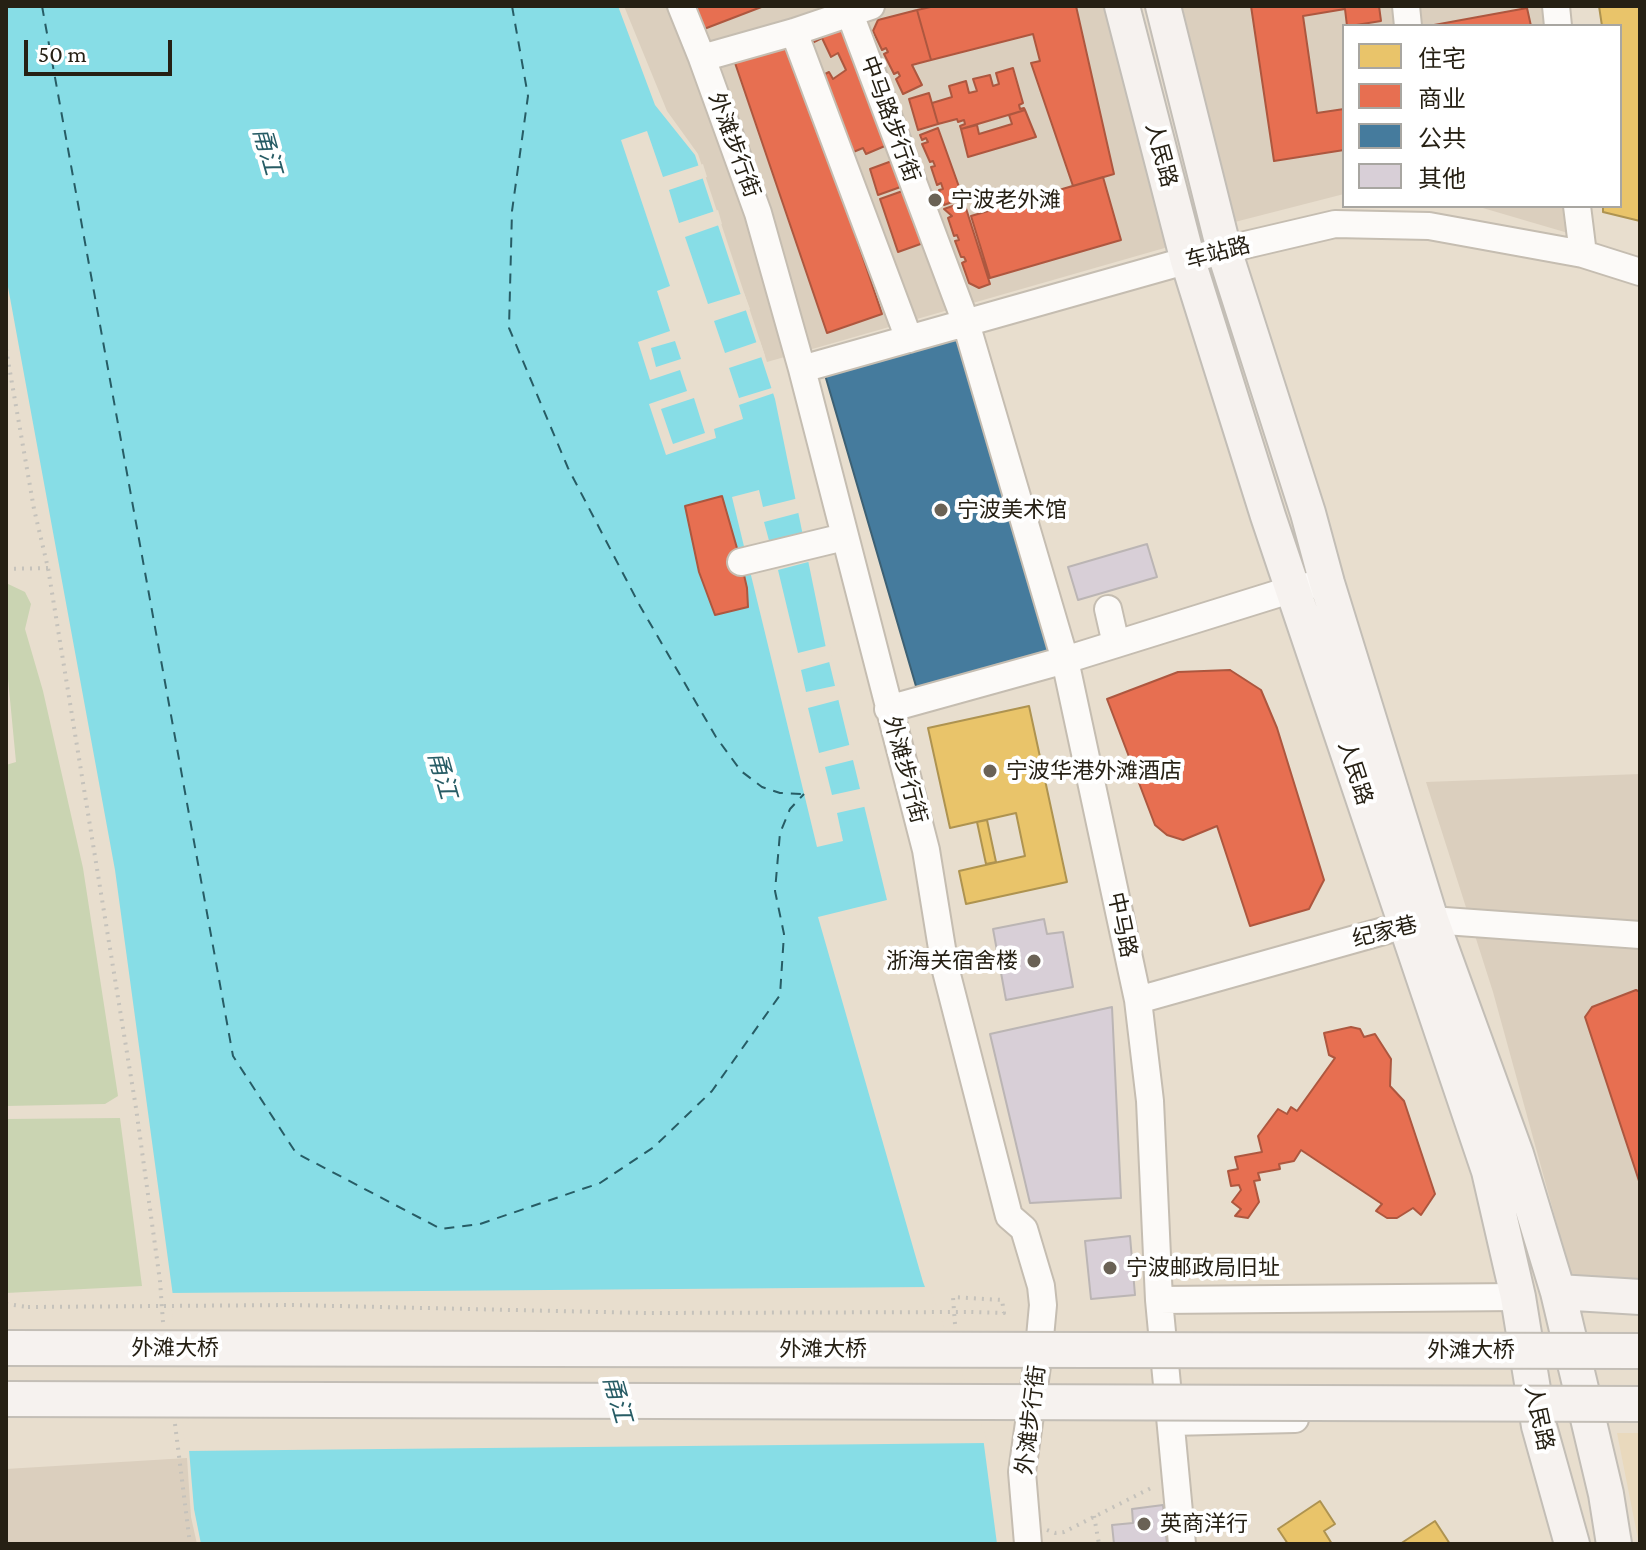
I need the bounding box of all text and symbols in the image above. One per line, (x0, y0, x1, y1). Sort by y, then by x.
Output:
scale bar (28, 24, 176, 74)
legend (1342, 24, 1622, 208)
text: 50 m (38, 40, 87, 67)
text: 住宅 (1418, 45, 1466, 72)
street label: 中马路步行街 (855, 52, 925, 186)
text: 商业 (1418, 85, 1466, 112)
street label: 外滩步行街 (703, 89, 765, 201)
street label: 人民路 (1140, 120, 1182, 190)
water label: 甬江 (247, 124, 287, 178)
text: 公共 (1418, 125, 1466, 152)
text: 其他 (1418, 165, 1466, 192)
place label: 宁波老外滩 (951, 187, 1061, 213)
marker: 宁波老外滩 (926, 191, 944, 209)
street label: 车站路 (1183, 232, 1253, 274)
place label: 宁波美术馆 (957, 497, 1067, 523)
marker: 宁波美术馆 (932, 501, 950, 519)
street label: 外滩步行街 (878, 713, 932, 827)
street label: 人民路 (1332, 738, 1378, 808)
water label: 甬江 (422, 748, 462, 802)
place label: 宁波华港外滩酒店 (1006, 758, 1182, 784)
marker: 宁波华港外滩酒店 (981, 762, 999, 780)
street label: 中马路 (1102, 890, 1142, 960)
street label: 纪家巷 (1350, 911, 1420, 953)
place label: 浙海关宿舍楼 (886, 948, 1018, 974)
marker: 浙海关宿舍楼 (1025, 952, 1043, 970)
place label: 宁波邮政局旧址 (1126, 1255, 1280, 1281)
marker: 宁波邮政局旧址 (1101, 1259, 1119, 1277)
street label: 外滩大桥 (131, 1335, 219, 1361)
street label: 外滩大桥 (779, 1336, 867, 1362)
street label: 外滩大桥 (1427, 1337, 1515, 1363)
street label: 外滩步行街 (1011, 1364, 1051, 1476)
water label: 甬江 (597, 1372, 637, 1426)
street label: 人民路 (1519, 1383, 1559, 1453)
place label: 英商洋行 (1160, 1511, 1248, 1537)
marker: 英商洋行 (1135, 1515, 1153, 1533)

